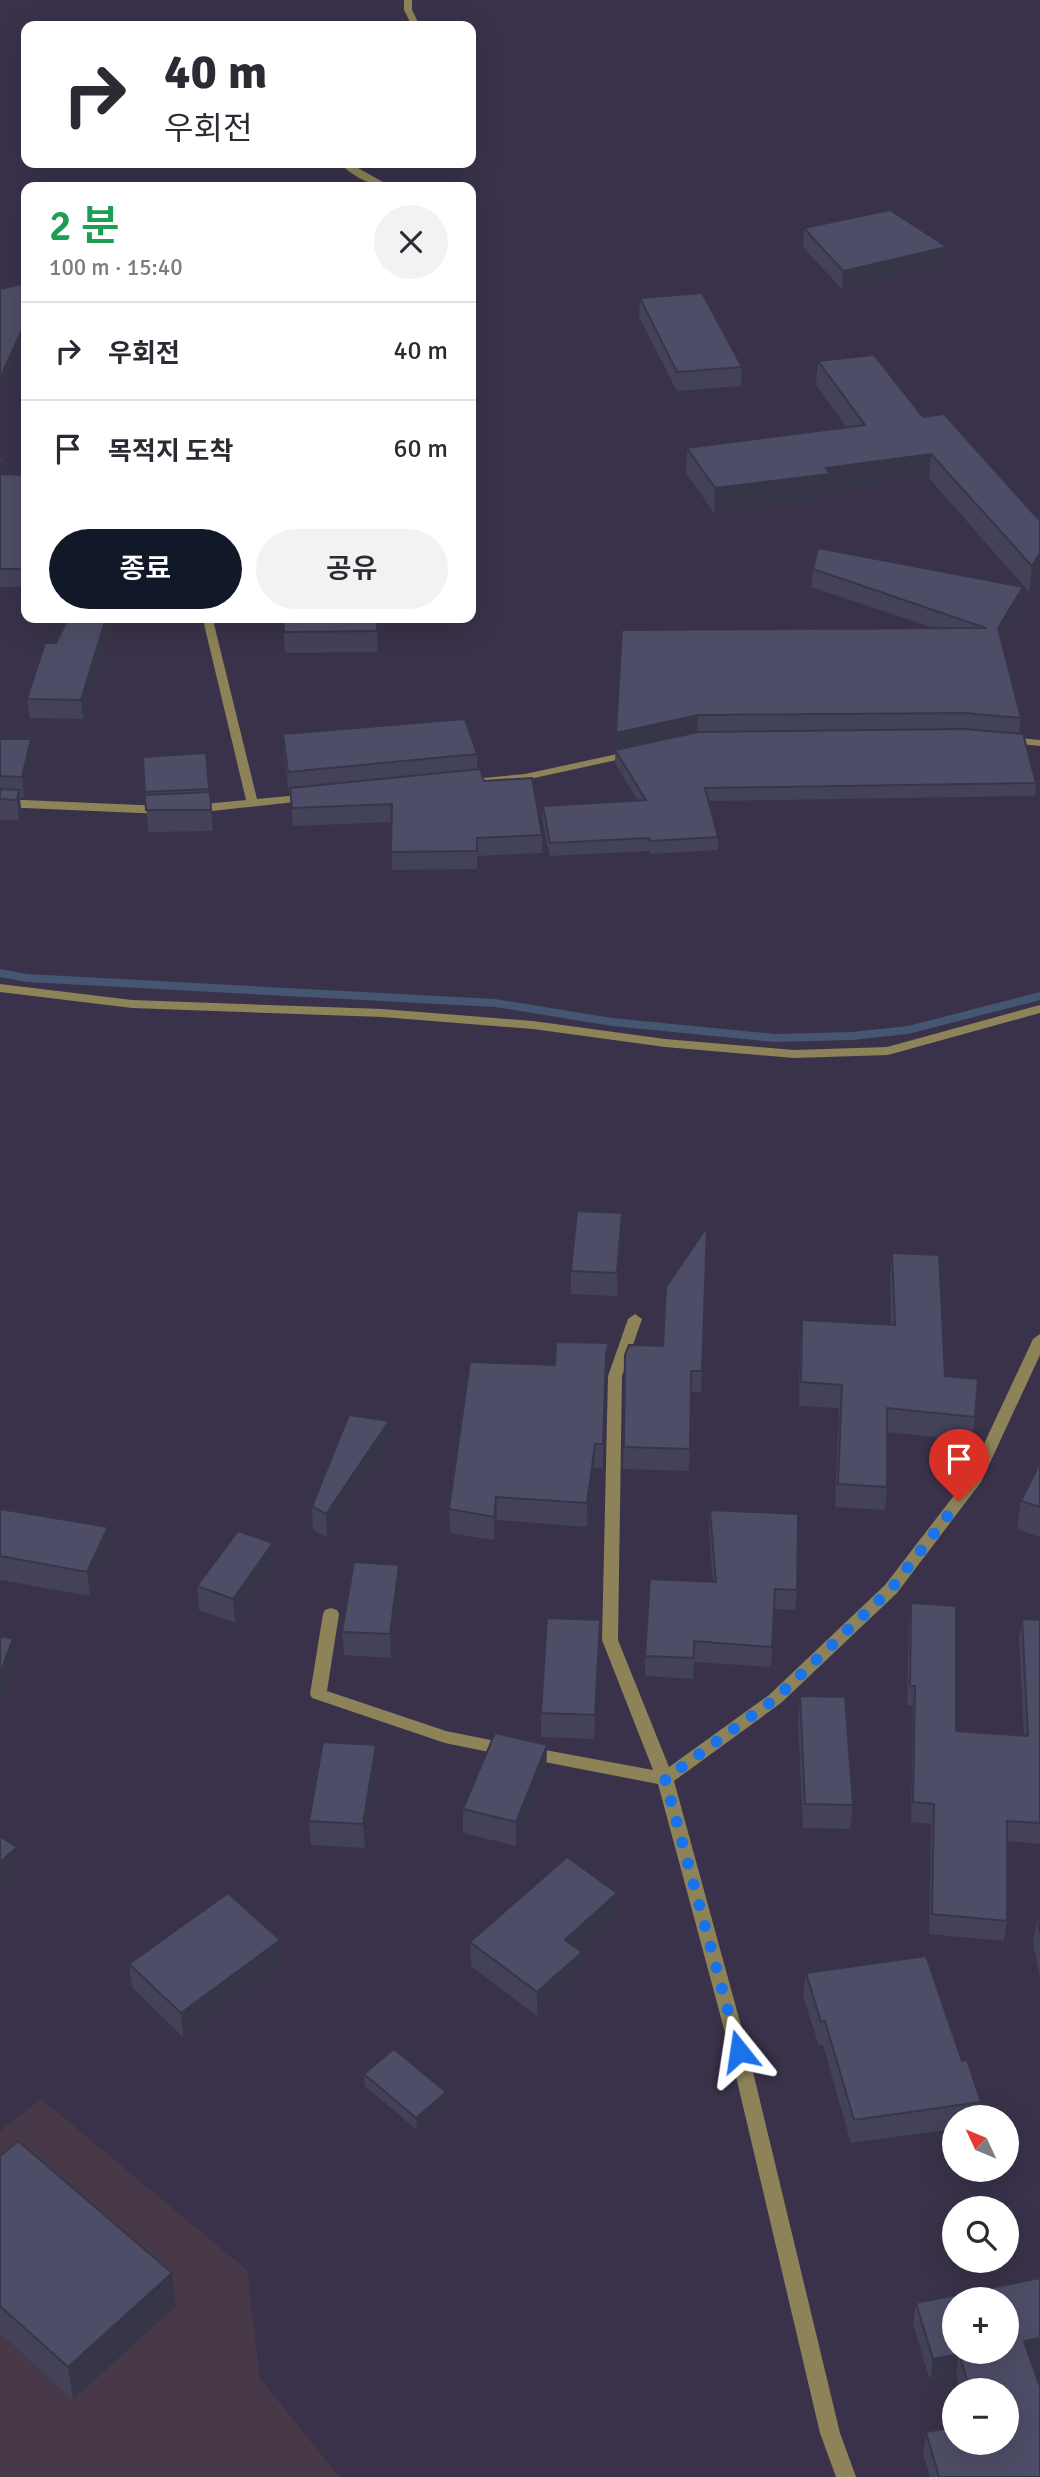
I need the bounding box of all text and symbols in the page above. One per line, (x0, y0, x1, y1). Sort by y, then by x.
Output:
text: 40 m (164, 42, 267, 102)
icon: right (49, 49, 140, 140)
text: 우회전 (164, 109, 252, 148)
text: 2 분 (49, 201, 120, 252)
button: close (374, 205, 448, 279)
text: 100 m · 15:40 (49, 253, 183, 282)
icon: right (49, 332, 87, 370)
text: 40 m (393, 335, 448, 367)
text: 우회전 (108, 338, 180, 370)
icon: arrive (49, 430, 87, 468)
text: 60 m (393, 433, 448, 465)
text: 목적지 도착 (108, 436, 233, 468)
button: 종료 (49, 529, 242, 609)
button: 공유 (256, 529, 448, 609)
pin (929, 1429, 989, 1501)
icon: arrive (940, 1440, 978, 1478)
position arrow (702, 2014, 776, 2088)
north arrow (942, 2105, 1018, 2182)
map controls (942, 2105, 1019, 2455)
button: search (942, 2196, 1019, 2273)
button: + (942, 2287, 1019, 2364)
button: − (942, 2378, 1019, 2455)

